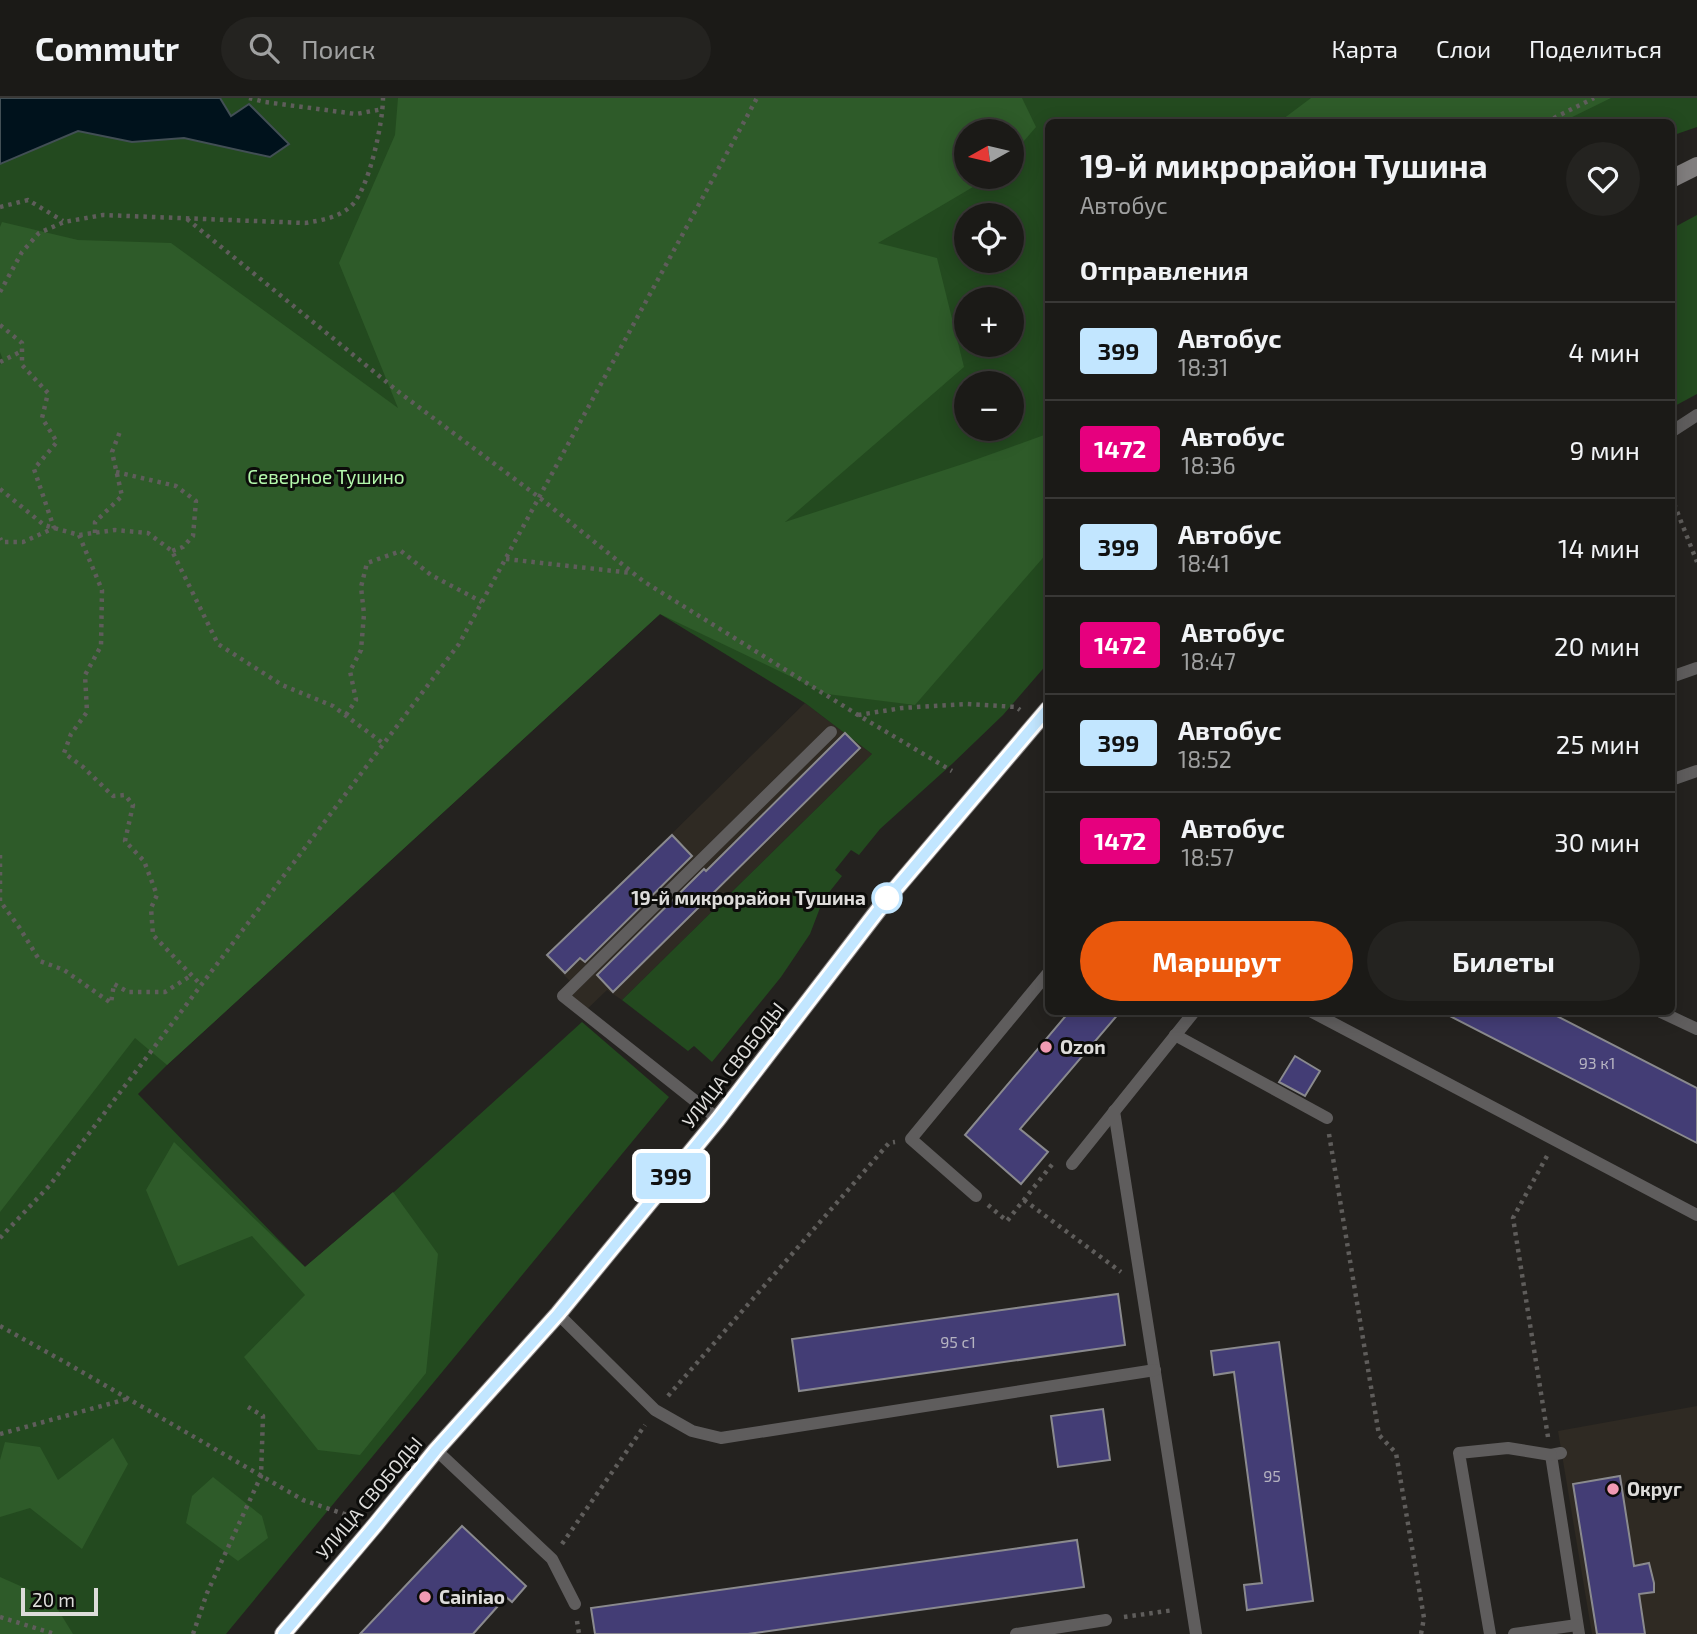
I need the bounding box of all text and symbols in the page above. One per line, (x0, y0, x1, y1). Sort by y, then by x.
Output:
search box (221, 17, 711, 80)
text: Commutr (35, 28, 179, 68)
icon: search (245, 29, 283, 67)
text: Поиск (301, 33, 375, 64)
text: Карта (1331, 34, 1398, 63)
text: Слои (1436, 34, 1491, 63)
text: Поделиться (1529, 34, 1662, 63)
north arrow (954, 119, 1024, 189)
map controls (954, 119, 1024, 441)
button: heart (1566, 142, 1640, 216)
text: 19-й микрорайон Тушина (1080, 145, 1488, 185)
text: Автобус (1080, 191, 1168, 219)
button: locate (954, 203, 1024, 273)
text: Отправления (1080, 254, 1249, 285)
button: + (954, 287, 1024, 357)
text: Автобус (1178, 322, 1281, 353)
text: 399 (1098, 336, 1139, 365)
text: 4 мин (1568, 336, 1640, 367)
text: 18:31 (1178, 353, 1229, 381)
button: − (954, 371, 1024, 441)
text: Автобус (1181, 420, 1285, 451)
text: 1472 (1094, 434, 1146, 463)
text: 9 мин (1569, 434, 1640, 465)
text: 18:36 (1181, 451, 1236, 479)
park label: Северное Тушино (247, 465, 405, 489)
text: Автобус (1178, 518, 1281, 549)
text: 399 (1098, 532, 1139, 561)
text: 14 мин (1558, 532, 1640, 563)
text: 18:41 (1178, 549, 1230, 577)
text: Автобус (1181, 616, 1285, 647)
text: 1472 (1094, 630, 1146, 659)
text: 20 мин (1554, 630, 1640, 661)
text: 18:47 (1181, 647, 1236, 675)
text: Автобус (1178, 714, 1281, 745)
text: 399 (1098, 728, 1139, 757)
text: 25 мин (1556, 728, 1640, 759)
text: 18:52 (1178, 745, 1232, 773)
text: Автобус (1181, 812, 1285, 843)
text: 1472 (1094, 826, 1146, 855)
text: 30 мин (1554, 826, 1640, 857)
text: 18:57 (1181, 843, 1234, 871)
marker: 19-й микрорайон Тушина (872, 883, 902, 913)
place label: 19-й микрорайон Тушина (631, 886, 866, 909)
button: Маршрут (1080, 921, 1353, 1001)
button: Билеты (1367, 921, 1640, 1001)
street label: УЛИЦА СВОБОДЫ (677, 997, 789, 1132)
place label: Ozon (1060, 1035, 1106, 1058)
marker: Ozon (1038, 1039, 1054, 1055)
house number: 93 к1 (1579, 1053, 1615, 1072)
line badge: 399 (631, 1153, 711, 1199)
text: 399 (650, 1161, 692, 1190)
house number: 95 с1 (940, 1332, 976, 1351)
street label: УЛИЦА СВОБОДЫ (311, 1432, 427, 1564)
house number: 95 (1263, 1466, 1281, 1485)
place label: Округ (1627, 1477, 1682, 1500)
marker: Округ (1605, 1481, 1621, 1497)
scale bar (21, 1585, 98, 1617)
place label: Cainiao (439, 1585, 505, 1608)
text: 20 m (32, 1588, 75, 1611)
marker: Cainiao (417, 1589, 433, 1605)

